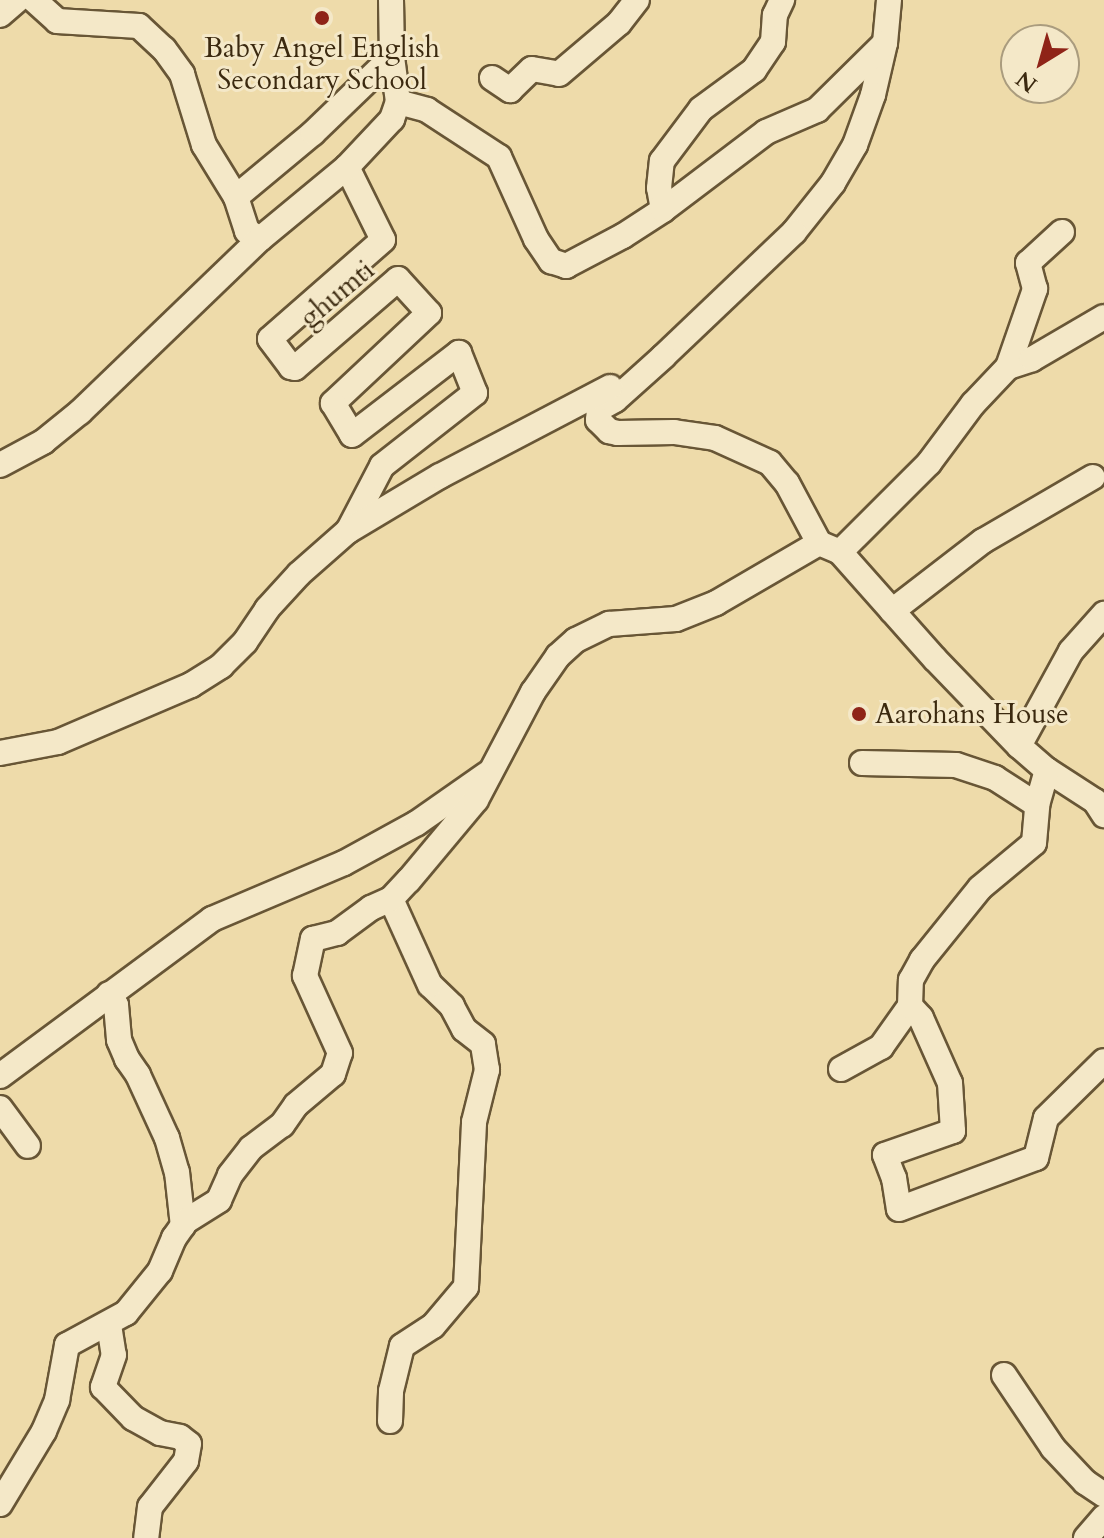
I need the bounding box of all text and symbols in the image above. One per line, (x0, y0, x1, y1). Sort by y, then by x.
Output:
marker: Baby Angel English Secondary School (313, 9, 331, 27)
north arrow (1000, 24, 1080, 104)
place label: Baby Angel English Secondary School (204, 31, 440, 97)
text: N (1010, 64, 1043, 99)
street label: ghumti (293, 253, 381, 335)
place label: Aarohans House (875, 697, 1069, 731)
marker: Aarohans House (850, 705, 868, 723)

